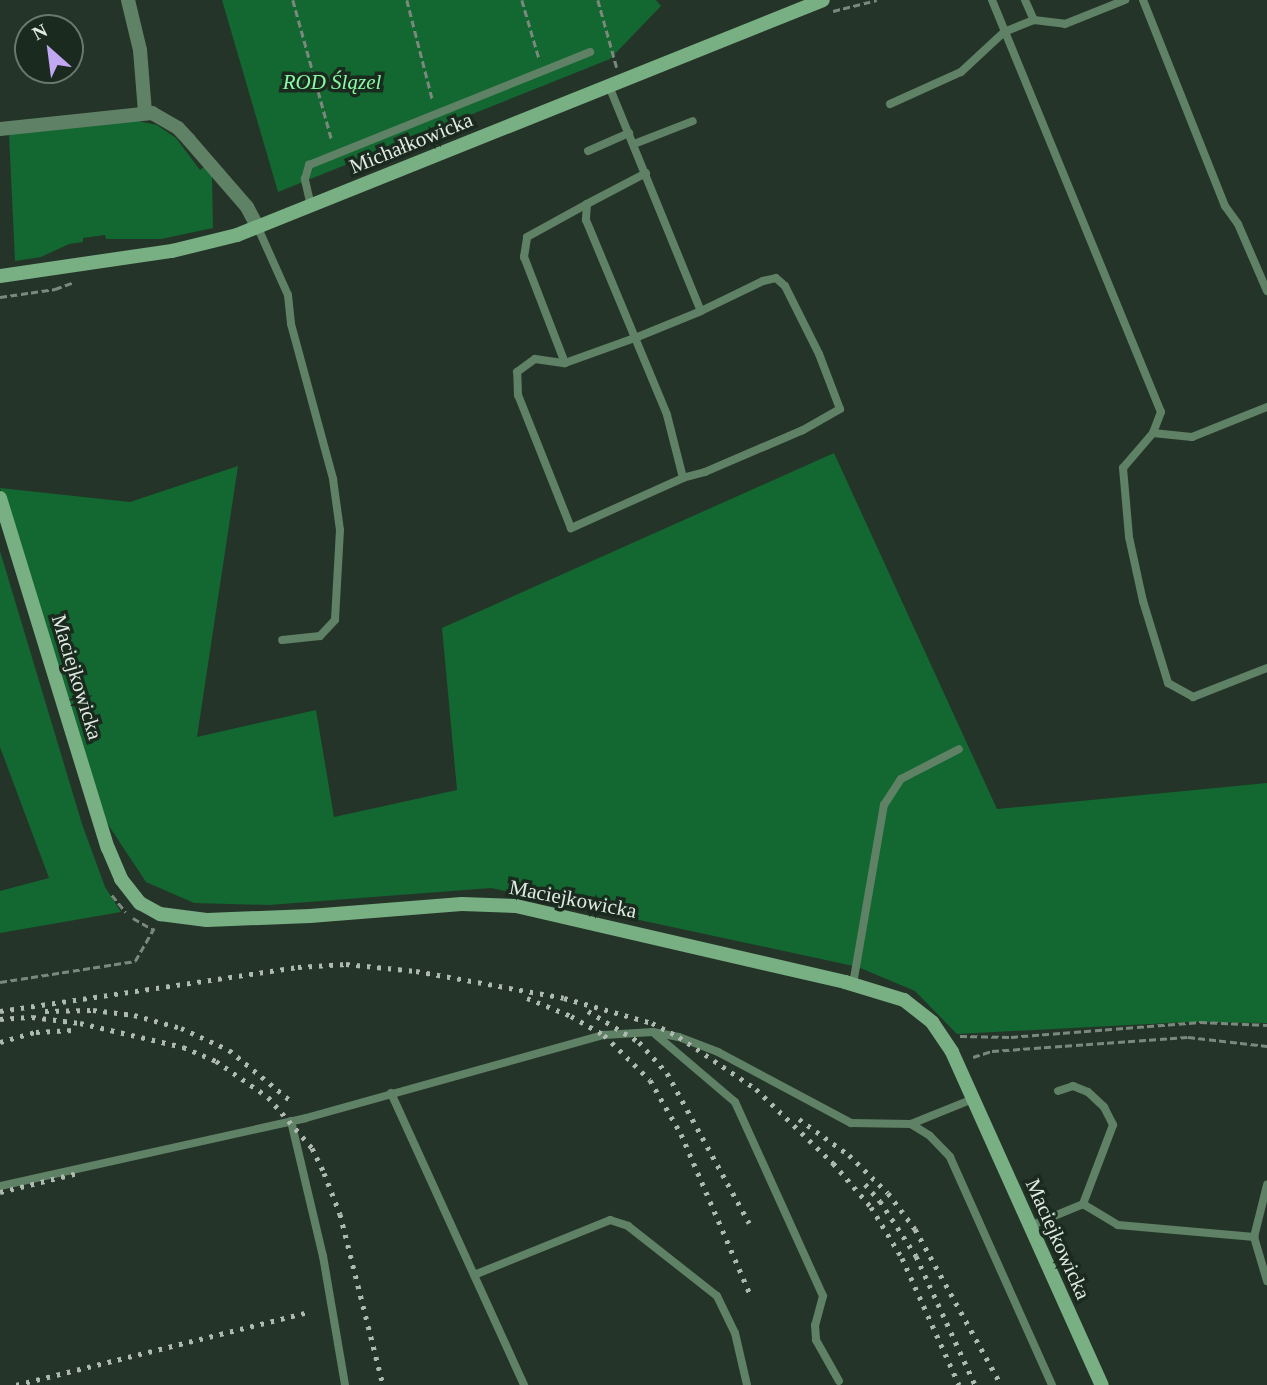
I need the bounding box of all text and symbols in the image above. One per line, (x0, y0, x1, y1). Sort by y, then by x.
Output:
north arrow (14, 14, 84, 84)
text: N (29, 19, 51, 44)
park label: ROD Ślązel (283, 69, 381, 95)
street label: Michałkowicka (346, 107, 476, 179)
street label: Maciejkowicka (46, 611, 108, 743)
street label: Maciejkowicka (507, 874, 639, 924)
street label: Maciejkowicka (1020, 1175, 1096, 1303)

